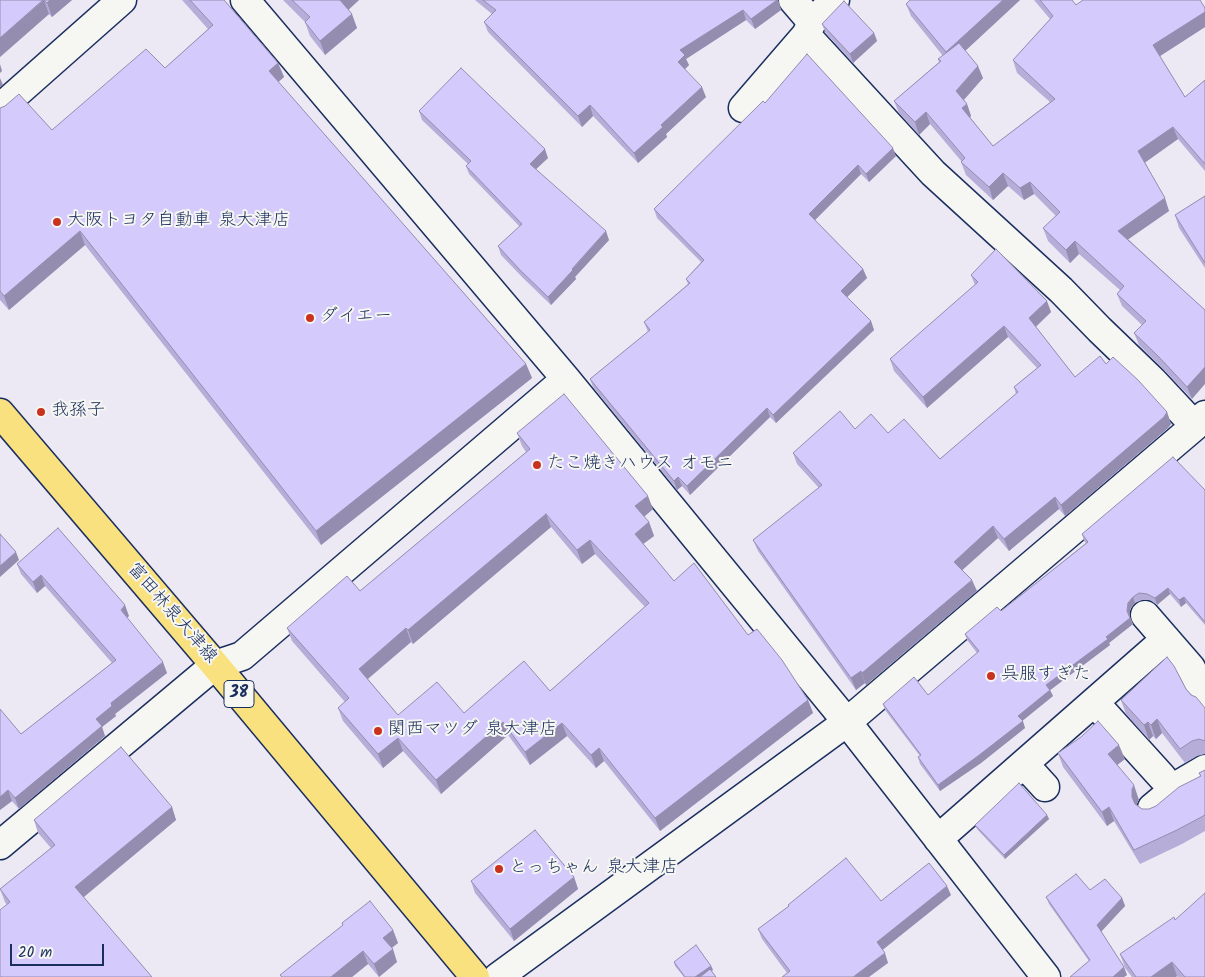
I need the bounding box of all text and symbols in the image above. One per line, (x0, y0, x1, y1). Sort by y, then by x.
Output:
place label: 大阪トヨタ自動車 泉大津店 (67, 211, 290, 233)
marker: 大阪トヨタ自動車 泉大津店 (51, 216, 63, 228)
place label: ダイエー (320, 307, 392, 329)
marker: ダイエー (304, 312, 316, 324)
place label: 我孫子 (51, 401, 105, 423)
marker: 我孫子 (35, 406, 47, 418)
place label: たこ焼きハウス オモニ (547, 454, 734, 476)
marker: たこ焼きハウス オモニ (531, 459, 543, 471)
street label: 富田林泉大津線 (122, 559, 220, 669)
place label: 呉服すぎた (1001, 665, 1091, 687)
marker: 呉服すぎた (985, 670, 997, 682)
road number: 38 (224, 681, 254, 708)
place label: 関西マツダ 泉大津店 (388, 720, 557, 742)
marker: 関西マツダ 泉大津店 (372, 725, 384, 737)
place label: とっちゃん 泉大津店 (509, 858, 678, 880)
marker: とっちゃん 泉大津店 (493, 863, 505, 875)
scale bar (12, 934, 106, 966)
text: 20 m (18, 941, 52, 965)

